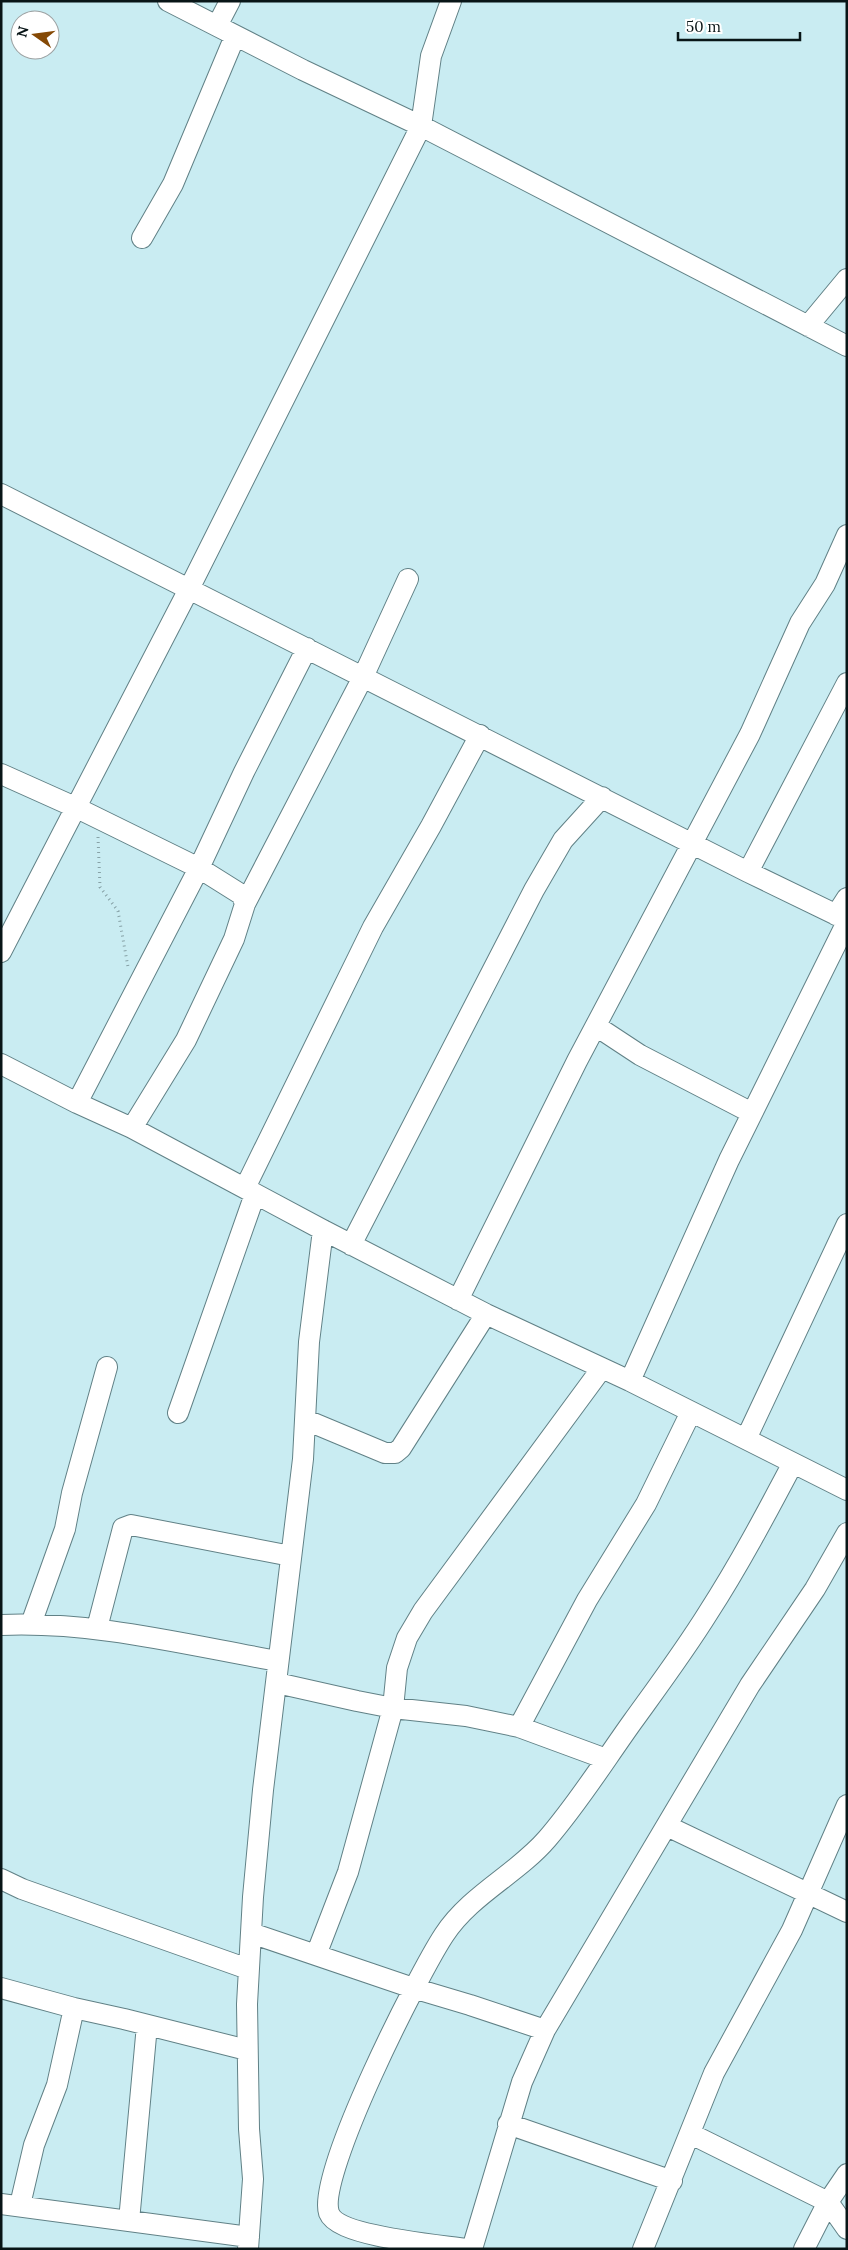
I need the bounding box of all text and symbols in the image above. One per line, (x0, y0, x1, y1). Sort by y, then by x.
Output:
north arrow (10, 10, 60, 60)
scale bar (678, 10, 800, 42)
text: 50 m (686, 17, 721, 36)
text: N (12, 24, 32, 39)

